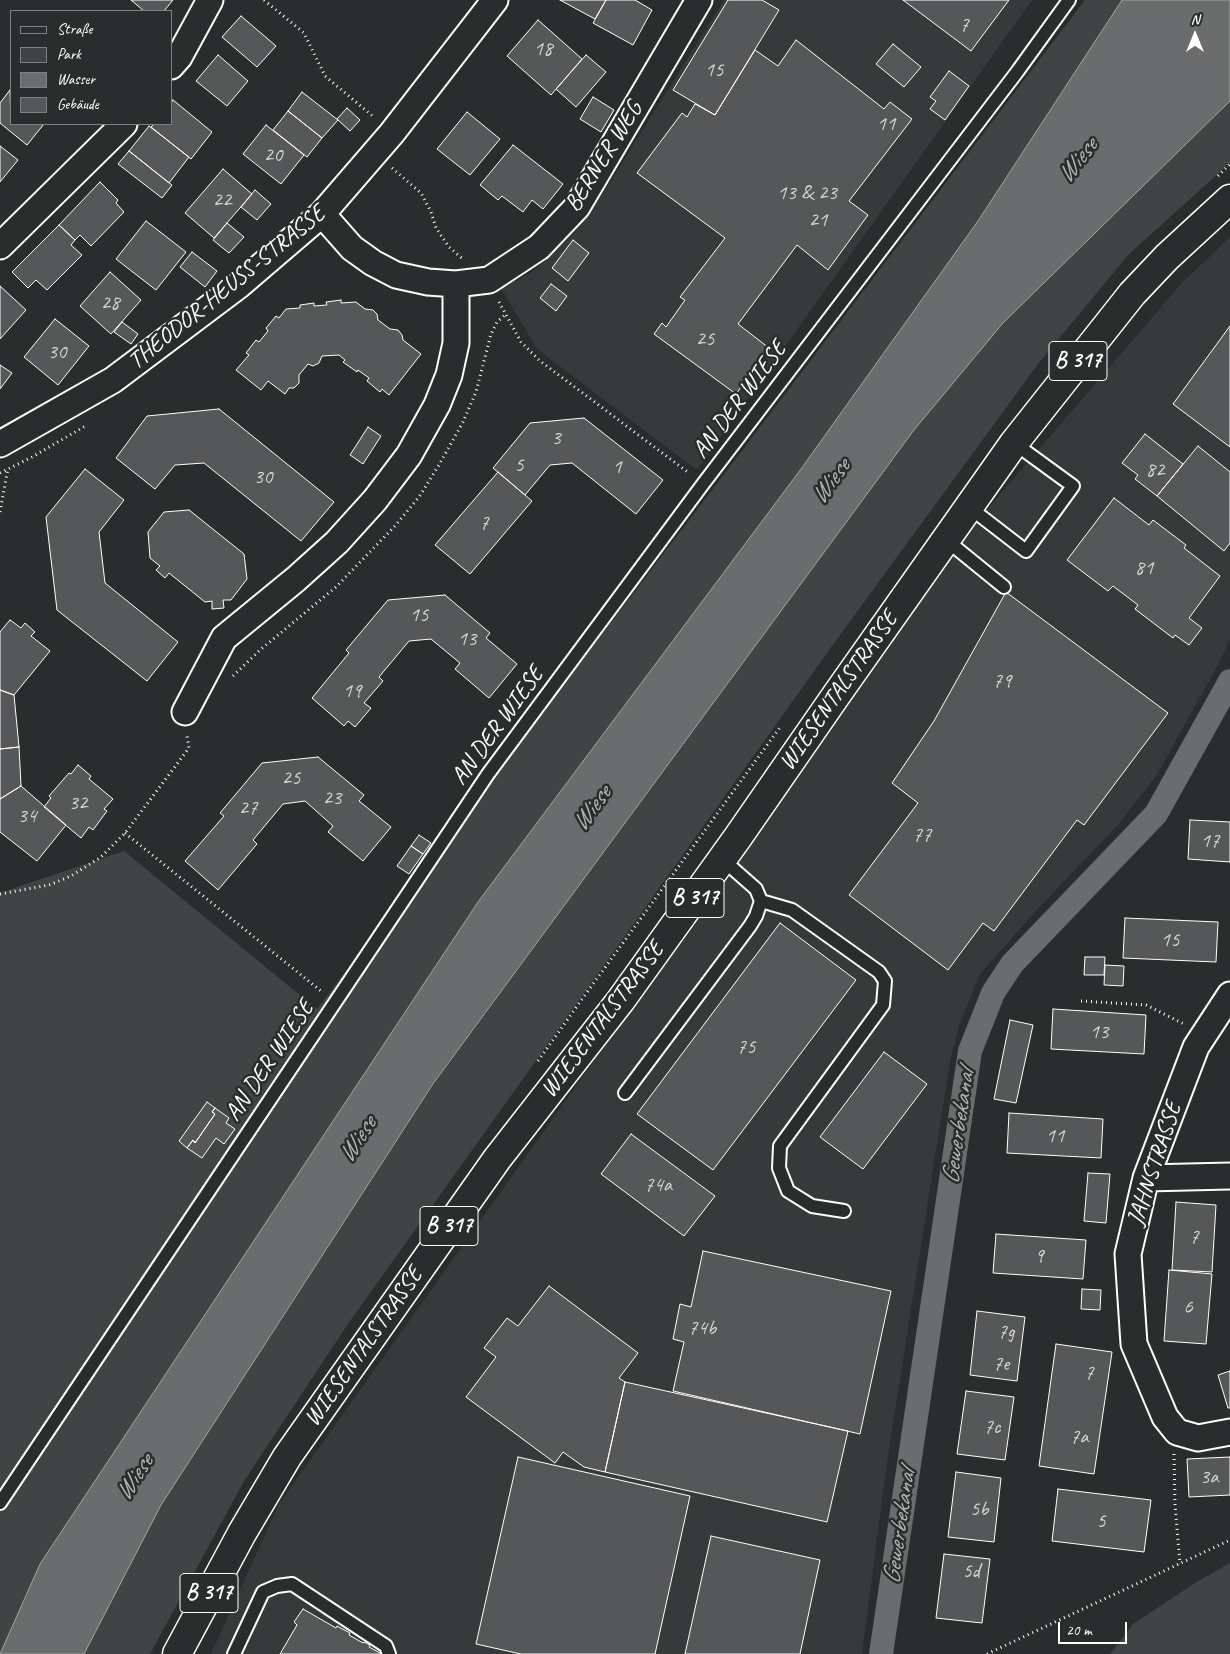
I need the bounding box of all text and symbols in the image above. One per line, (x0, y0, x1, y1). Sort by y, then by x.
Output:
legend (10, 10, 172, 125)
north arrow (1170, 10, 1220, 60)
text: N (1191, 11, 1199, 28)
house number: 7 (959, 12, 969, 38)
text: Straße (57, 20, 92, 39)
house number: 18 (534, 36, 552, 62)
text: Park (57, 45, 81, 64)
house number: 15 (705, 57, 723, 83)
text: Wasser (57, 70, 95, 89)
text: Gebäude (57, 95, 99, 114)
street label: BERNER WEG (559, 97, 649, 217)
house number: 11 (877, 111, 895, 137)
water label: Wiese (1051, 133, 1105, 189)
house number: 20 (264, 142, 282, 168)
house number: 13 & 23 (777, 180, 837, 206)
house number: 22 (213, 187, 231, 213)
street label: THEODOR-HEUSS-STRASSE (123, 200, 331, 376)
house number: 21 (809, 207, 827, 233)
house number: 28 (101, 290, 119, 316)
house number: 25 (696, 326, 714, 352)
street label: AN DER WIESE (687, 336, 793, 464)
house number: 30 (48, 339, 66, 365)
road number: B 317 (1049, 342, 1107, 381)
house number: 3 (551, 425, 561, 451)
house number: 5 (514, 452, 524, 478)
house number: 1 (612, 454, 622, 480)
water label: Wiese (805, 454, 857, 510)
house number: 82 (1146, 457, 1164, 483)
house number: 30 (254, 464, 272, 490)
house number: 7 (479, 510, 489, 536)
house number: 81 (1135, 555, 1153, 581)
house number: 15 (410, 602, 428, 628)
street label: WIESENTALSTRASSE (773, 606, 905, 776)
house number: 13 (458, 626, 476, 652)
street label: AN DER WIESE (445, 661, 551, 791)
house number: 79 (993, 668, 1011, 694)
house number: 19 (343, 678, 361, 704)
house number: 25 (282, 765, 300, 791)
water label: Wiese (566, 781, 618, 837)
house number: 23 (323, 785, 341, 811)
house number: 32 (69, 790, 87, 816)
house number: 27 (239, 795, 257, 821)
house number: 34 (18, 803, 36, 829)
house number: 77 (913, 822, 931, 848)
house number: 17 (1201, 828, 1219, 854)
road number: B 317 (666, 878, 724, 918)
house number: 15 (1161, 927, 1179, 953)
street label: WIESENTALSTRASSE (535, 936, 671, 1104)
street label: AN DER WIESE (219, 995, 321, 1127)
house number: 13 (1090, 1019, 1108, 1045)
house number: 75 (737, 1034, 755, 1060)
water label: Gewerbekanal (936, 1068, 982, 1186)
street label: JAHNSTRASSE (1122, 1099, 1188, 1229)
water label: Wiese (332, 1112, 384, 1168)
house number: 11 (1046, 1123, 1064, 1149)
house number: 74a (644, 1172, 672, 1198)
road number: B 317 (420, 1206, 478, 1246)
house number: 7 (1189, 1224, 1199, 1250)
house number: 9 (1034, 1243, 1044, 1269)
street label: WIESENTALSTRASSE (298, 1262, 430, 1432)
house number: 6 (1183, 1294, 1193, 1320)
house number: 74b (688, 1315, 716, 1341)
house number: 7g (998, 1319, 1014, 1345)
house number: 7e (993, 1351, 1009, 1377)
house number: 7 (1084, 1360, 1094, 1386)
house number: 7c (984, 1414, 1000, 1440)
house number: 7a (1070, 1424, 1088, 1450)
water label: Wiese (109, 1450, 161, 1506)
house number: 3a (1200, 1464, 1218, 1490)
water label: Gewerbekanal (877, 1468, 923, 1586)
house number: 5b (970, 1496, 988, 1522)
house number: 5 (1096, 1508, 1106, 1534)
house number: 5d (962, 1558, 980, 1584)
road number: B 317 (180, 1574, 238, 1612)
scale bar (1060, 1612, 1129, 1644)
text: 20 m (1066, 1621, 1092, 1640)

